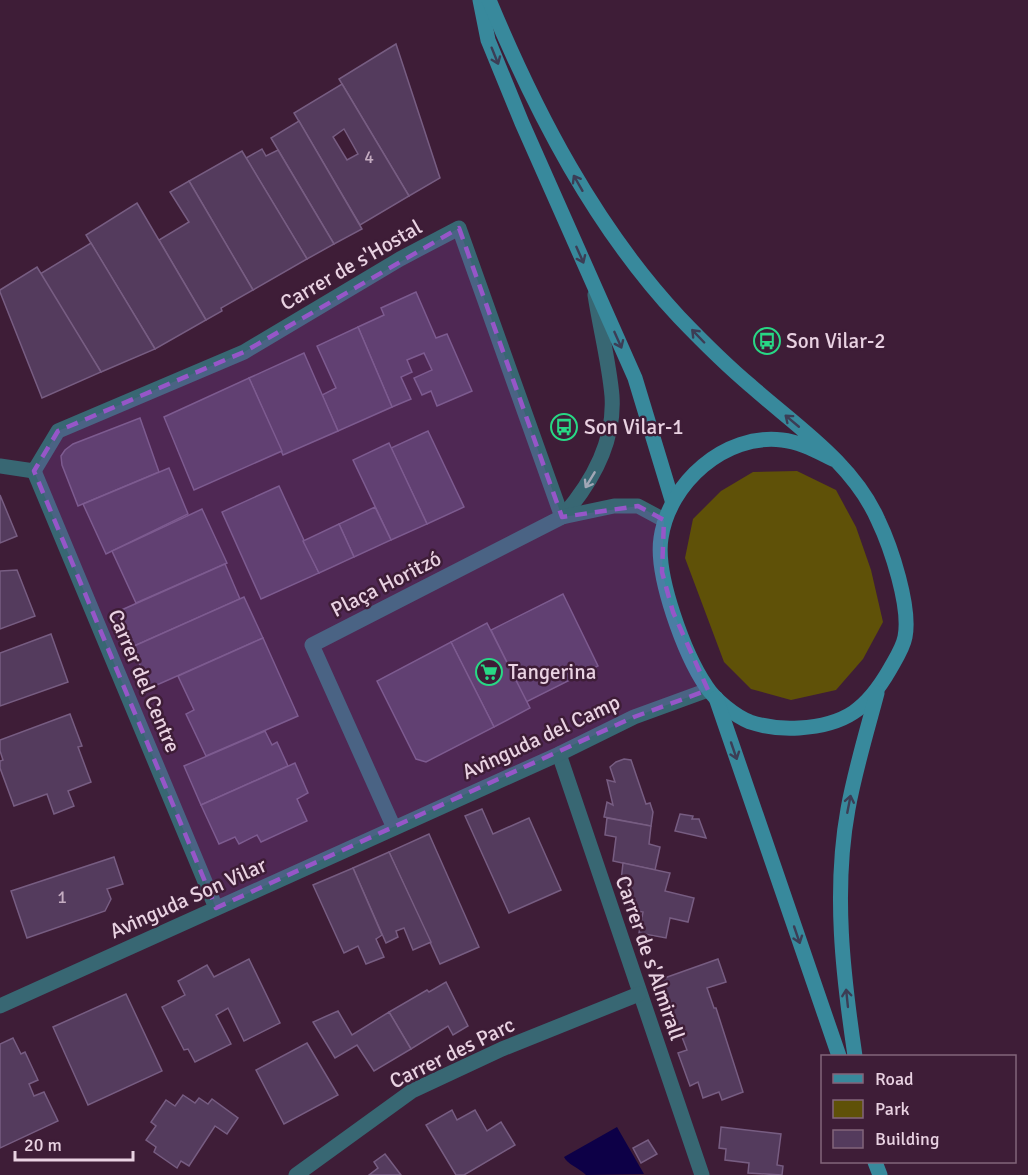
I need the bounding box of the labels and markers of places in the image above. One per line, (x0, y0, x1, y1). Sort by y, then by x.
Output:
bus stop icon: Son Vilar-2 (752, 326, 782, 356)
place label: Son Vilar-2 (786, 328, 886, 354)
bus stop icon: Son Vilar-1 (549, 412, 579, 442)
place label: Son Vilar-1 (584, 414, 684, 440)
supermarket icon: Tangerina (474, 657, 504, 687)
place label: Tangerina (508, 659, 596, 685)

